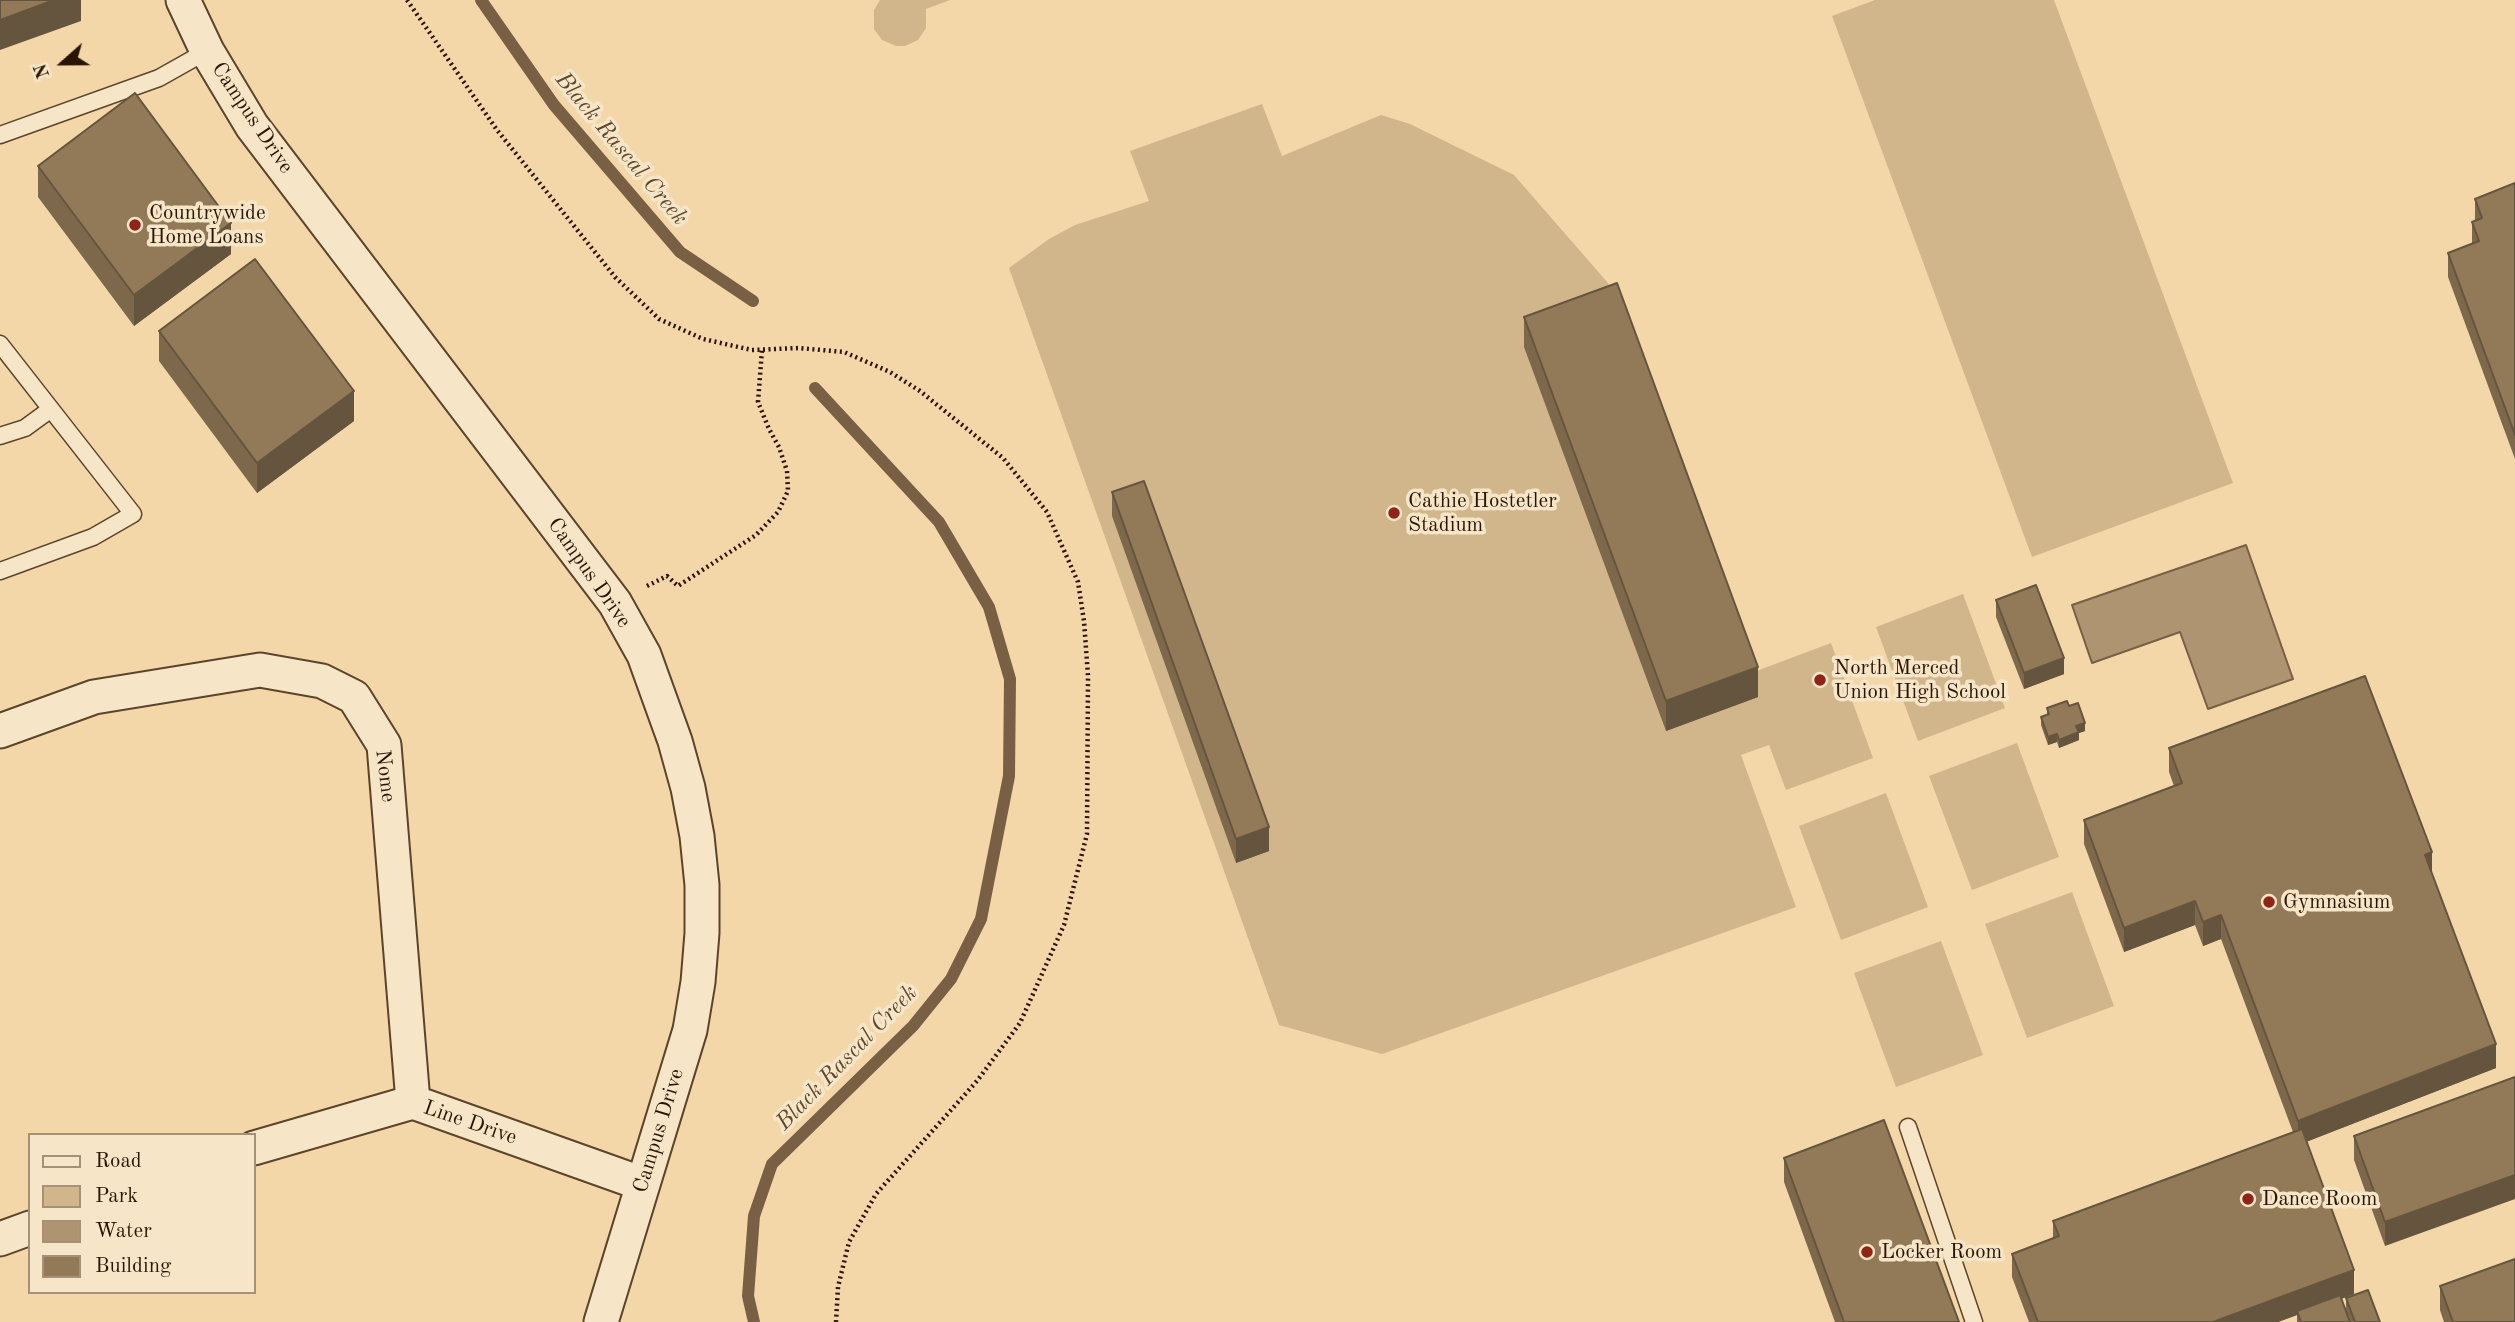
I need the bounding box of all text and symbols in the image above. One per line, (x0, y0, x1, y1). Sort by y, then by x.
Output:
north arrow (28, 28, 98, 98)
street label: Campus Drive (206, 58, 298, 178)
text: N (31, 61, 54, 81)
water label: Black Rascal Creek (549, 67, 693, 231)
place label: Countrywide Home Loans (149, 200, 266, 250)
marker: Countrywide Home Loans (127, 217, 143, 233)
place label: Cathie Hostetler Stadium (1408, 488, 1557, 538)
marker: Cathie Hostetler Stadium (1386, 505, 1402, 521)
street label: Campus Drive (542, 513, 636, 633)
place label: North Merced Union High School (1834, 655, 2006, 705)
marker: North Merced Union High School (1812, 672, 1828, 688)
street label: Nome (369, 748, 401, 804)
place label: Gymnasium (2283, 889, 2390, 915)
marker: Gymnasium (2261, 894, 2277, 910)
water label: Black Rascal Creek (771, 980, 923, 1136)
street label: Campus Drive (628, 1066, 690, 1196)
street label: Line Drive (420, 1095, 520, 1151)
legend (28, 1133, 256, 1294)
text: Road (95, 1151, 142, 1172)
text: Park (95, 1186, 138, 1207)
place label: Dance Room (2262, 1186, 2377, 1212)
marker: Dance Room (2240, 1191, 2256, 1207)
text: Water (95, 1221, 152, 1242)
place label: Locker Room (1881, 1239, 2002, 1265)
marker: Locker Room (1859, 1244, 1875, 1260)
text: Building (95, 1256, 171, 1277)

